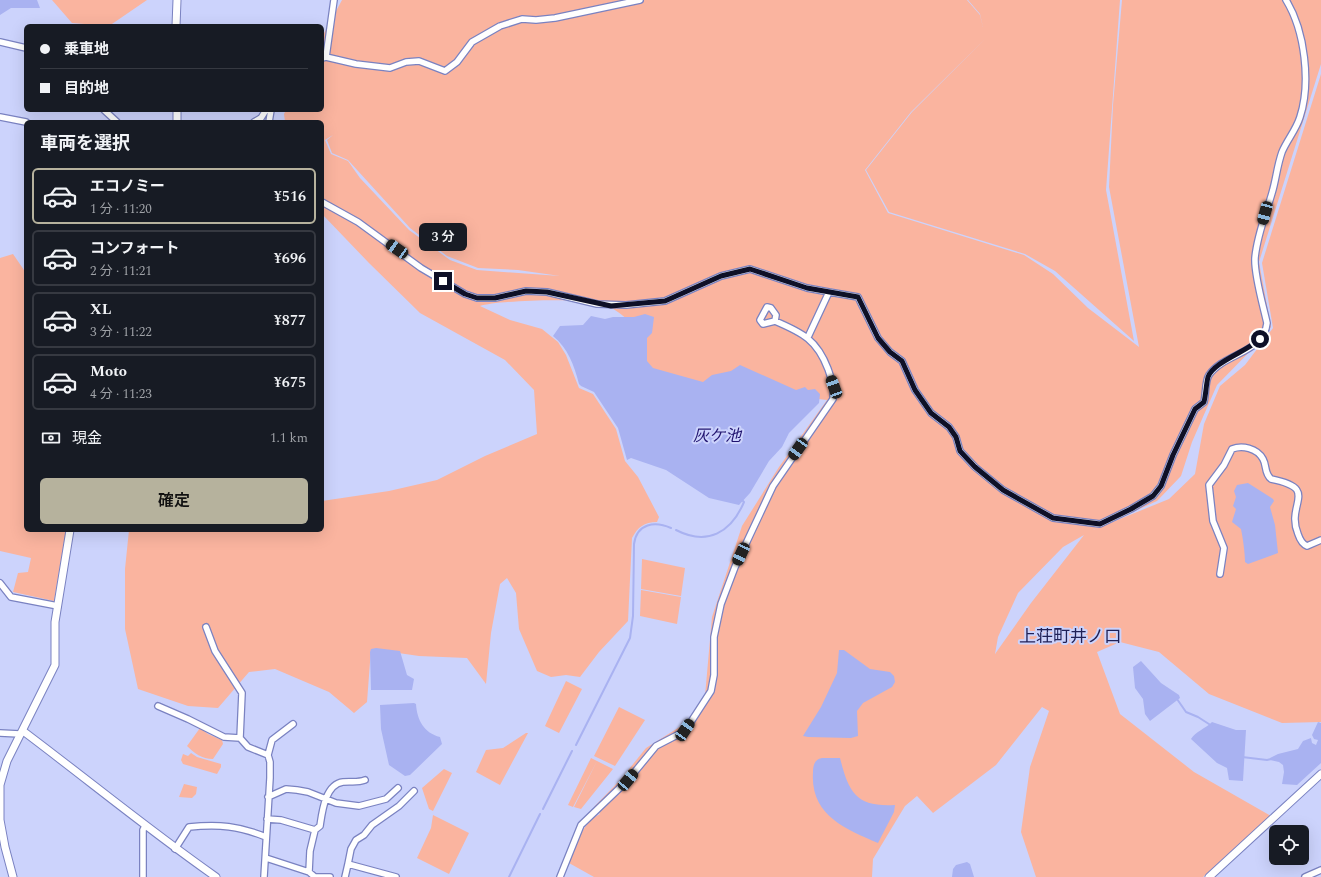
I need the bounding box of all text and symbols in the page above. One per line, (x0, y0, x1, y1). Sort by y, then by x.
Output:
text: 乗車地 (64, 38, 109, 61)
text: 目的地 (64, 77, 109, 100)
text: 車両を選択 (40, 130, 130, 157)
text: エコノミー (90, 175, 165, 198)
icon: car (42, 178, 78, 214)
text: ¥516 (274, 185, 306, 208)
text: 1 分 · 11:20 (90, 199, 152, 219)
car (1256, 200, 1274, 226)
callout: 3 分 (419, 223, 467, 251)
text: 3 分 (431, 227, 455, 247)
text: コンフォート (90, 237, 180, 260)
car (384, 237, 410, 261)
icon: car (42, 240, 78, 276)
text: ¥696 (274, 247, 306, 270)
text: 2 分 · 11:21 (90, 261, 152, 281)
route end (434, 272, 452, 290)
text: XL (90, 298, 111, 321)
icon: car (42, 302, 78, 338)
text: ¥877 (274, 309, 306, 332)
text: 3 分 · 11:22 (90, 322, 152, 342)
route start (1251, 330, 1269, 348)
text: Moto (90, 360, 127, 383)
icon: car (42, 364, 78, 400)
text: ¥675 (274, 371, 306, 394)
car (824, 374, 844, 400)
text: 4 分 · 11:23 (90, 384, 152, 404)
water label: 灰ケ池 (693, 424, 743, 448)
icon: cash (40, 427, 62, 449)
text: 現金 (72, 427, 102, 450)
text: 1.1 km (270, 428, 308, 448)
car (786, 436, 810, 462)
button: 確定 (40, 478, 308, 524)
car (730, 541, 752, 567)
district label: 上荘町井ノ口 (1019, 624, 1121, 650)
car (673, 717, 697, 743)
car (616, 767, 640, 793)
map controls (1269, 825, 1309, 865)
button: locate (1269, 825, 1309, 865)

